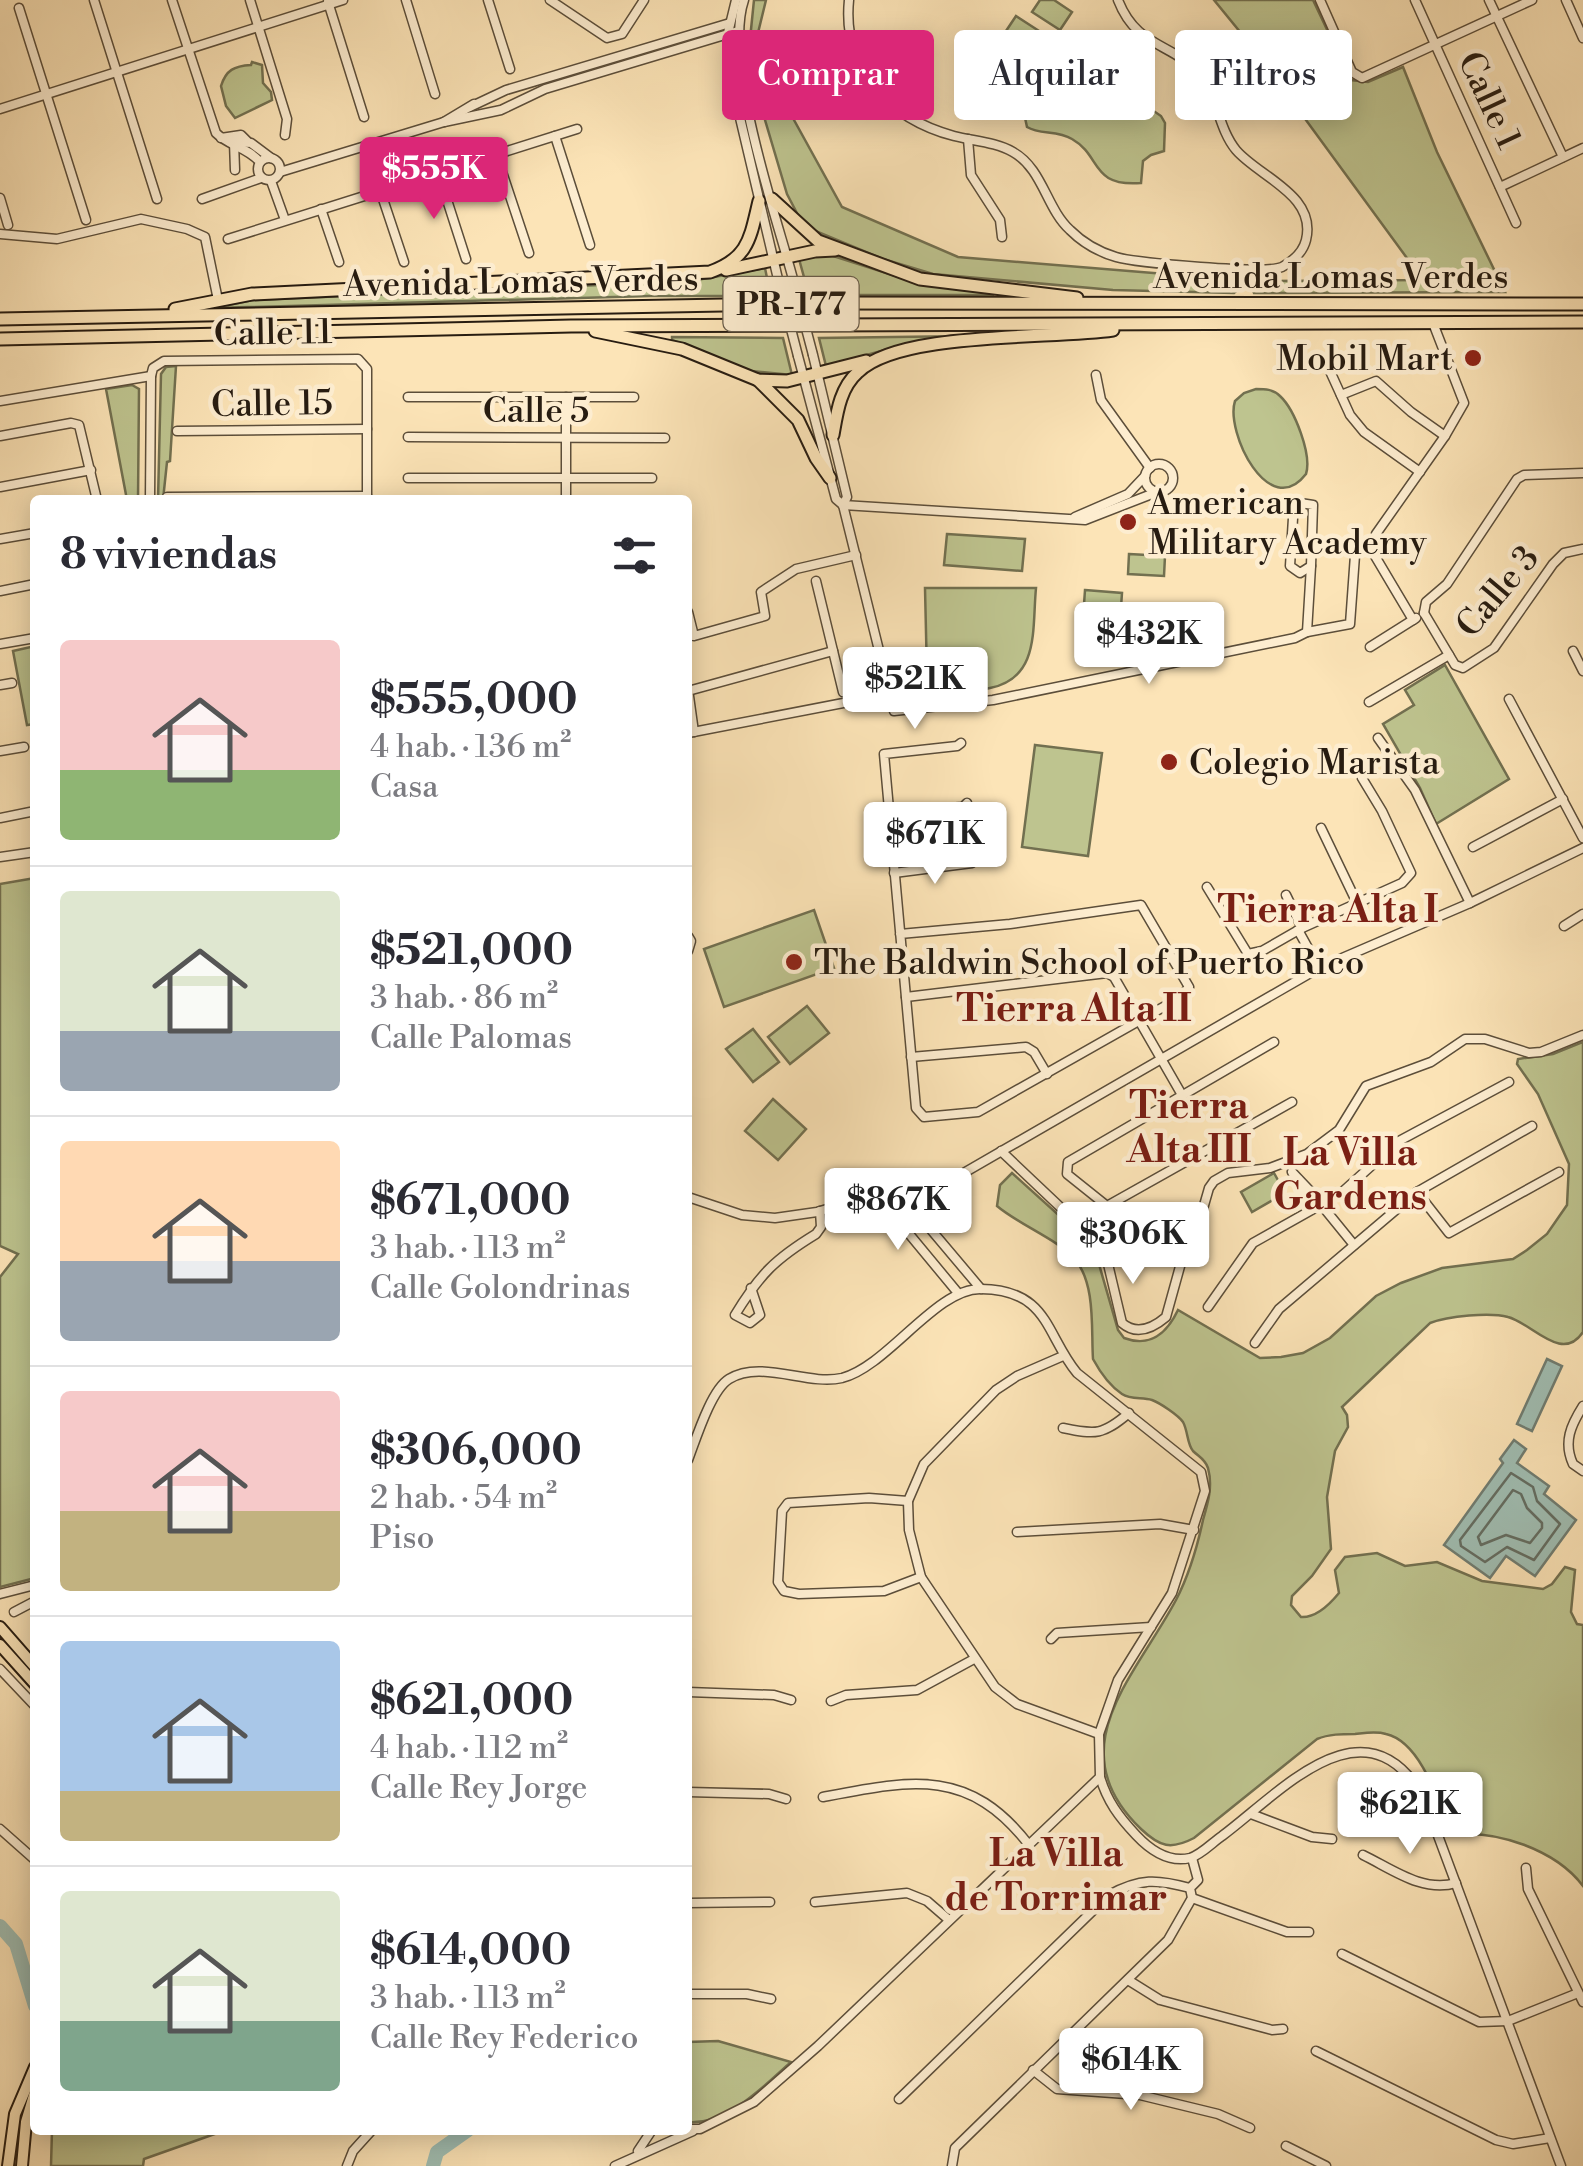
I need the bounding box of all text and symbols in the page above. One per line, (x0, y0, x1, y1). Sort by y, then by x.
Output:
chip: Comprar (722, 30, 934, 120)
chip: Alquilar (954, 30, 1155, 120)
chip: Filtros (1175, 30, 1352, 120)
street label: Calle 1 (1448, 45, 1530, 156)
pin: $555K (364, 137, 504, 222)
text: $555K (382, 149, 486, 189)
street label: Avenida Lomas Verdes (1152, 256, 1509, 299)
street label: Avenida Lomas Verdes (342, 258, 699, 307)
road number: PR-177 (724, 277, 858, 331)
street label: Calle 11 (213, 311, 333, 356)
place label: Mobil Mart (1276, 338, 1453, 381)
marker: Mobil Mart (1462, 347, 1484, 369)
street label: Calle 15 (211, 382, 333, 427)
street label: Calle 5 (483, 390, 589, 433)
place label: American Military Academy (1147, 482, 1428, 565)
marker: American Military Academy (1117, 511, 1139, 533)
icon: filters (607, 528, 662, 583)
text: 8 viviendas (60, 529, 277, 582)
street label: Calle 3 (1447, 537, 1549, 647)
pin: $432K (1079, 602, 1219, 687)
text: $432K (1096, 614, 1202, 654)
pin: $521K (845, 647, 985, 732)
text: $521K (865, 659, 965, 699)
text: $555,000 (370, 674, 578, 727)
icon: home (140, 680, 260, 800)
text: 4 hab. · 136 m² (370, 727, 572, 767)
place label: Colegio Marista (1189, 742, 1440, 785)
marker: Colegio Marista (1158, 751, 1180, 773)
text: Casa (370, 767, 438, 807)
pin: $671K (865, 802, 1005, 887)
text: $671K (886, 814, 984, 854)
district label: Tierra Alta I (1218, 887, 1439, 934)
text: $521,000 (370, 925, 573, 978)
icon: home (140, 931, 260, 1051)
place label: The Baldwin School of Puerto Rico (814, 942, 1364, 985)
marker: The Baldwin School of Puerto Rico (783, 951, 805, 973)
text: 3 hab. · 86 m² (370, 978, 558, 1018)
district label: Tierra Alta II (956, 986, 1192, 1033)
text: Calle Palomas (370, 1018, 572, 1058)
district label: Tierra Alta III (1126, 1083, 1252, 1174)
district label: La Villa Gardens (1273, 1130, 1427, 1221)
pin: $867K (828, 1168, 968, 1253)
text: $671,000 (370, 1175, 571, 1228)
text: $867K (847, 1180, 949, 1220)
icon: home (140, 1181, 260, 1301)
pin: $306K (1063, 1202, 1203, 1287)
text: $306K (1079, 1214, 1187, 1254)
text: 3 hab. · 113 m² (370, 1228, 566, 1268)
text: Calle Golondrinas (370, 1268, 630, 1308)
text: $306,000 (370, 1425, 582, 1478)
icon: home (140, 1431, 260, 1551)
text: 2 hab. · 54 m² (370, 1478, 557, 1518)
text: Piso (370, 1518, 434, 1558)
text: $621,000 (370, 1675, 573, 1728)
icon: home (140, 1681, 260, 1801)
text: 4 hab. · 112 m² (370, 1728, 568, 1768)
text: Calle Rey Jorge (370, 1768, 588, 1808)
pin: $621K (1340, 1772, 1480, 1857)
text: $621K (1360, 1784, 1460, 1824)
district label: La Villa de Torrimar (945, 1831, 1167, 1922)
text: $614,000 (370, 1925, 571, 1978)
icon: home (140, 1931, 260, 2051)
text: 3 hab. · 113 m² (370, 1978, 566, 2018)
text: Calle Rey Federico (370, 2018, 638, 2058)
pin: $614K (1061, 2028, 1201, 2113)
text: $614K (1081, 2040, 1181, 2080)

